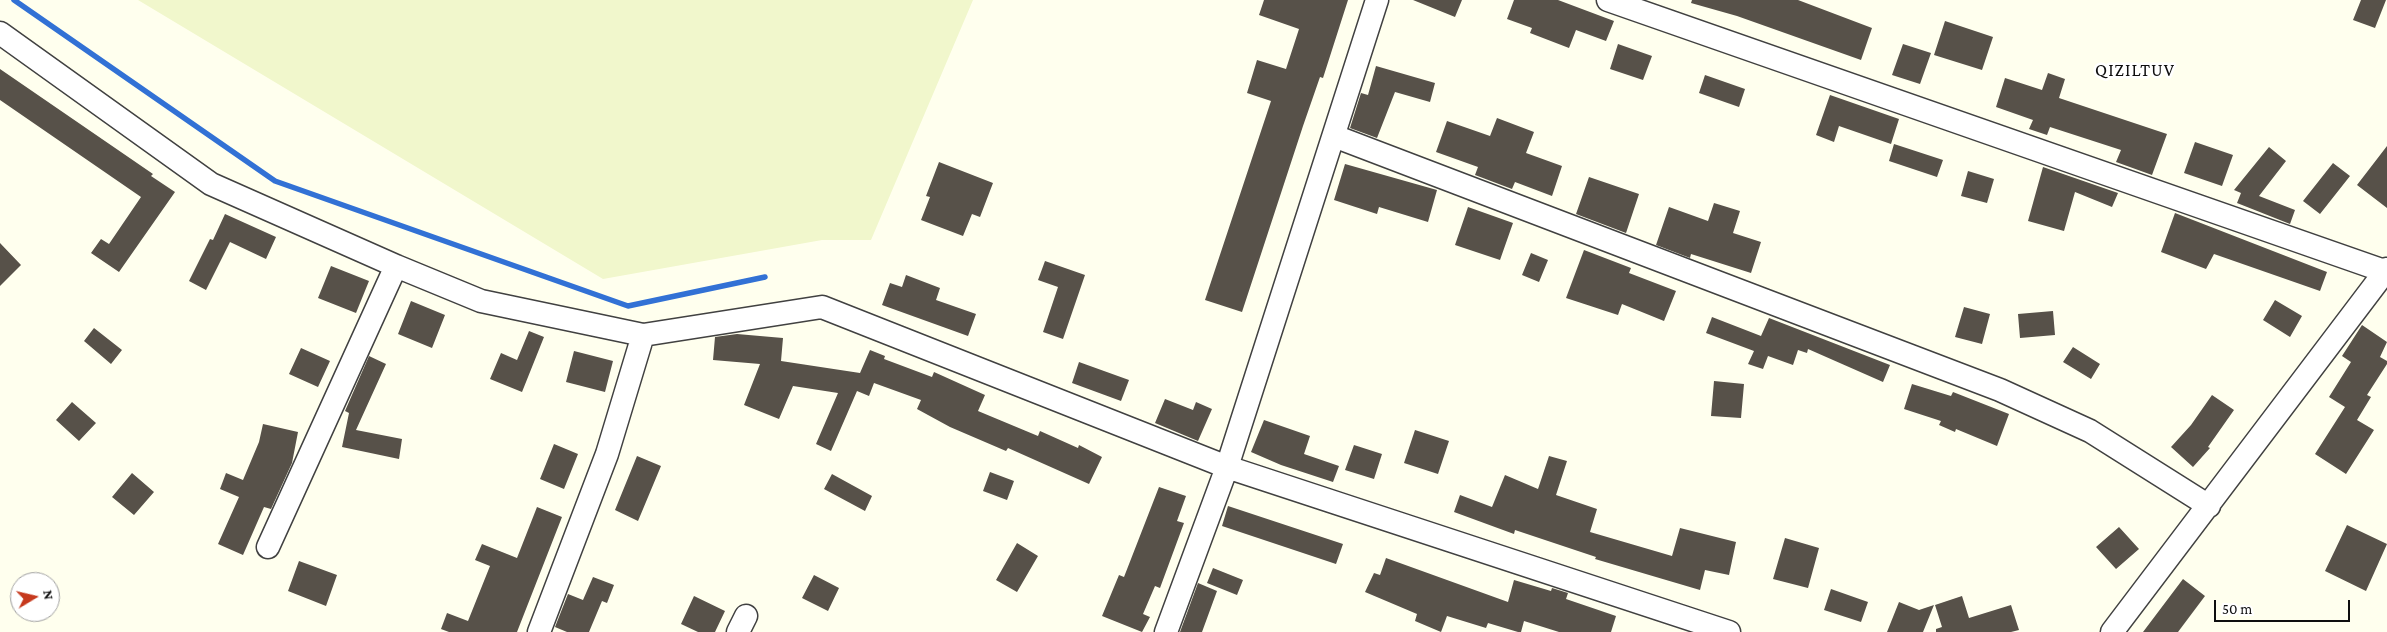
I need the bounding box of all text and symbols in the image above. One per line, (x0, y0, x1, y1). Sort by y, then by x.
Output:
district label: QIZILTUV (2094, 59, 2176, 81)
north arrow (10, 572, 60, 622)
text: N (40, 589, 57, 601)
scale bar (2217, 590, 2353, 622)
text: 50 m (2222, 601, 2252, 617)

